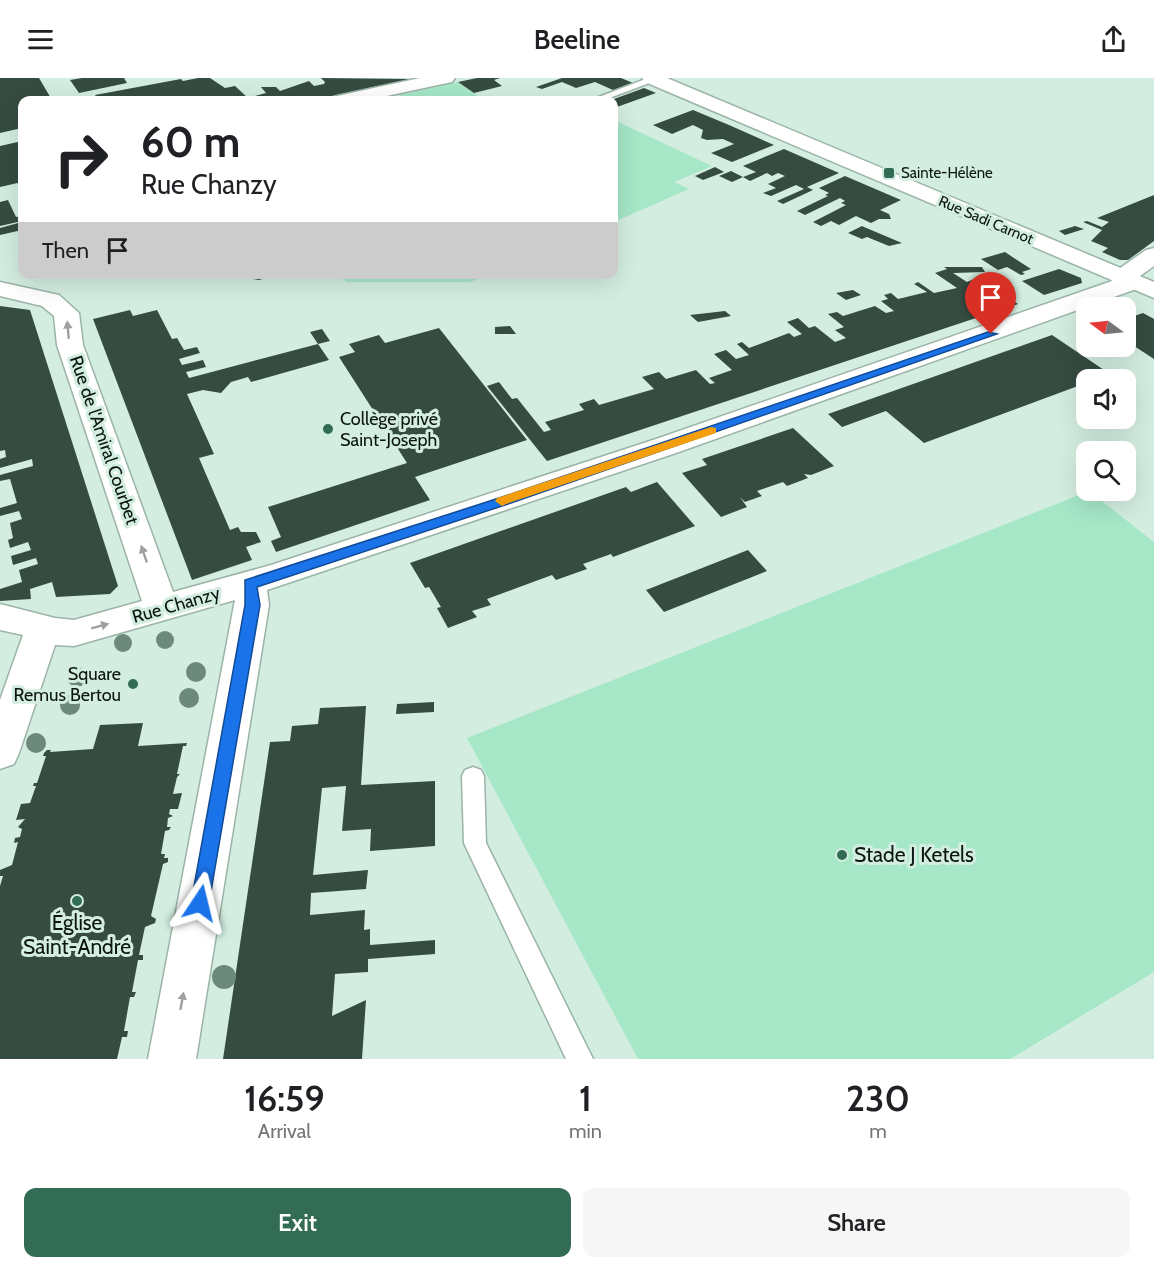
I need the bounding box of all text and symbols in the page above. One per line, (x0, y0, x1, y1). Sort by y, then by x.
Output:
icon: menu (24, 23, 57, 56)
text: Beeline (534, 23, 620, 56)
icon: share (1097, 23, 1130, 56)
text: 60 m (141, 116, 240, 168)
icon: right (42, 120, 120, 198)
place label: Sainte-Hélène (901, 164, 993, 182)
marker: Sainte-Hélène (882, 166, 896, 180)
text: Rue Chanzy (141, 168, 277, 201)
street label: Rue Sadi Carnot (936, 192, 1036, 248)
icon: arrive (101, 234, 134, 267)
text: Then (42, 237, 89, 264)
pin (965, 272, 1016, 334)
icon: arrive (974, 281, 1007, 314)
north arrow (1076, 297, 1136, 357)
map controls (1076, 297, 1136, 501)
one-way arrow (63, 320, 73, 339)
street label: Rue de l'Amiral Courbet (65, 353, 143, 527)
button: sound (1076, 369, 1136, 429)
place label: Collège privé Saint-Joseph (340, 408, 438, 451)
marker: Collège privé Saint-Joseph (321, 422, 335, 436)
button: search (1076, 441, 1136, 501)
one-way arrow (138, 545, 148, 563)
street label: Rue Chanzy (129, 582, 223, 628)
one-way arrow (91, 621, 109, 631)
place label: Square Remus Bertou (14, 663, 121, 706)
marker: Square Remus Bertou (126, 677, 140, 691)
place label: Stade J Ketels (854, 842, 974, 867)
marker: Stade J Ketels (835, 848, 849, 862)
position arrow (168, 871, 232, 935)
marker: Église Saint-André (70, 894, 84, 908)
place label: Église Saint-André (23, 910, 131, 959)
one-way arrow (178, 992, 187, 1011)
text: 16:59 (244, 1076, 325, 1120)
text: 1 (579, 1076, 592, 1120)
text: 230 (846, 1076, 910, 1120)
text: Arrival (258, 1119, 311, 1143)
text: min (569, 1119, 602, 1143)
text: m (869, 1119, 887, 1143)
button: Exit (24, 1188, 571, 1257)
button: Share (583, 1188, 1130, 1257)

